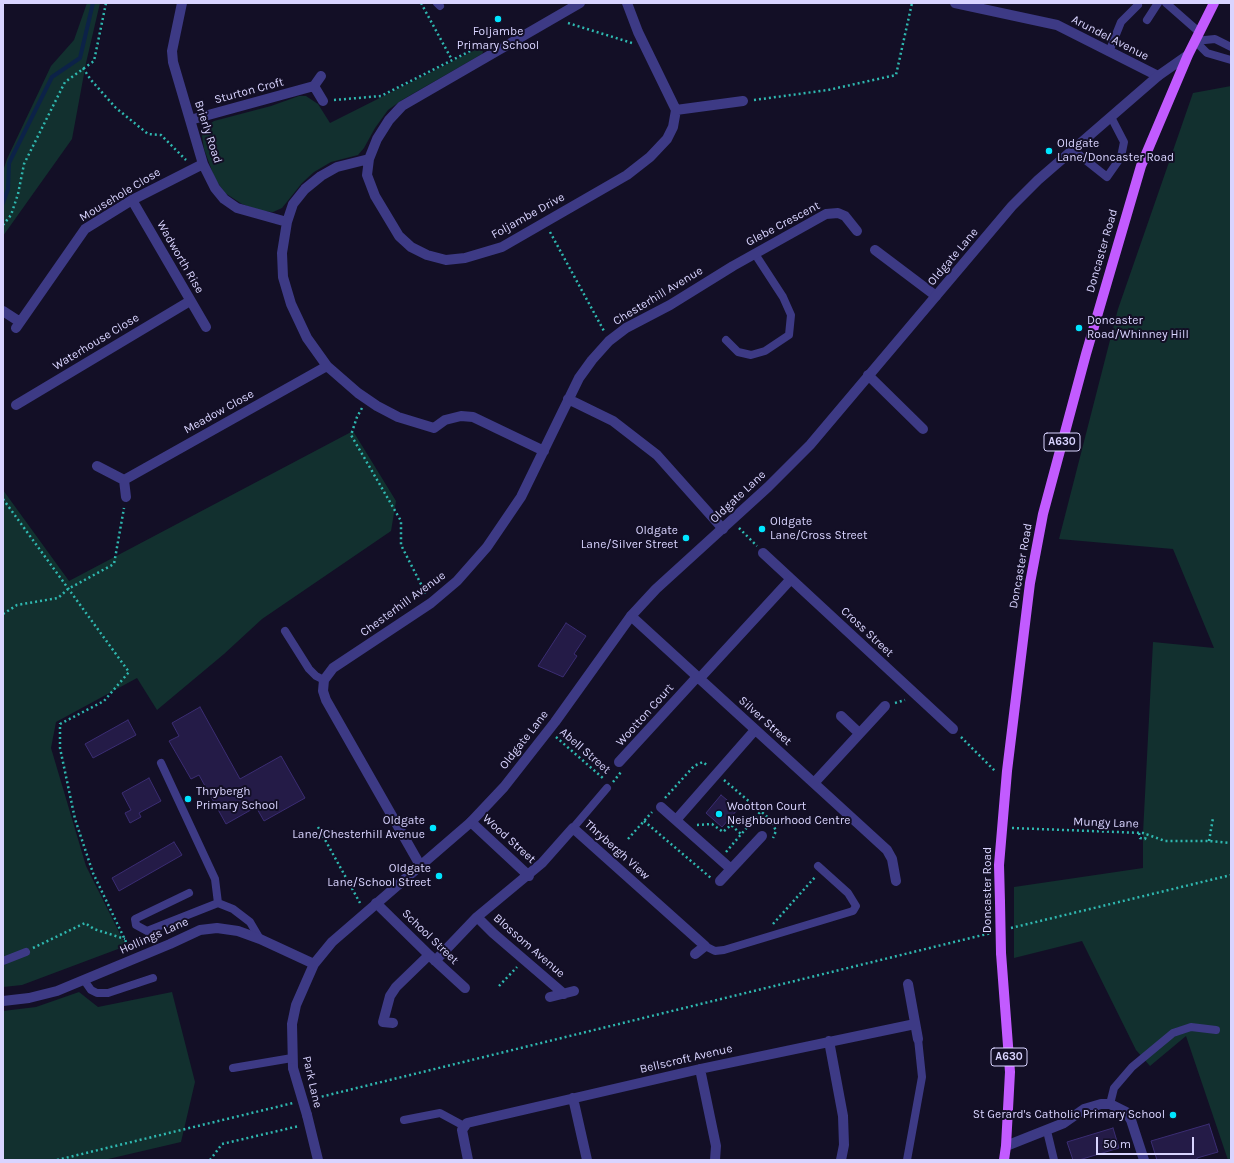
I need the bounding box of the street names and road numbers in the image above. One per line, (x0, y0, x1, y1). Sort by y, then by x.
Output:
street label: Arundel Avenue (1069, 12, 1151, 64)
street label: Sturton Croft (213, 75, 285, 107)
street label: Brierly Road (191, 99, 225, 165)
street label: Mousehole Close (77, 165, 163, 225)
street label: Foljambe Drive (489, 190, 567, 242)
street label: Glebe Crescent (744, 198, 822, 250)
street label: Doncaster Road (1083, 208, 1121, 294)
street label: Wadworth Rise (153, 218, 207, 296)
street label: Oldgate Lane (925, 225, 981, 289)
street label: Chesterhill Avenue (611, 264, 705, 328)
street label: Waterhouse Close (50, 311, 142, 373)
street label: Meadow Close (181, 387, 257, 437)
road number: A630 (1044, 433, 1080, 451)
street label: Oldgate Lane (707, 468, 769, 526)
street label: Doncaster Road (1006, 522, 1036, 610)
street label: Chesterhill Avenue (358, 568, 448, 640)
street label: Cross Street (838, 604, 896, 660)
street label: Wootton Court (613, 681, 677, 749)
street label: Silver Street (735, 693, 795, 749)
street label: Oldgate Lane (497, 708, 551, 772)
street label: Abell Street (557, 725, 613, 777)
street label: Wood Street (480, 811, 538, 867)
street label: Mungy Lane (1073, 815, 1139, 831)
street label: Thrybergh View (581, 817, 653, 883)
street label: Doncaster Road (981, 847, 995, 933)
street label: School Street (399, 906, 461, 968)
street label: Blossom Avenue (490, 911, 568, 981)
street label: Hollings Lane (117, 914, 191, 958)
street label: Bellscroft Avenue (638, 1041, 734, 1077)
road number: A630 (991, 1048, 1027, 1066)
street label: Park Lane (299, 1055, 325, 1109)

